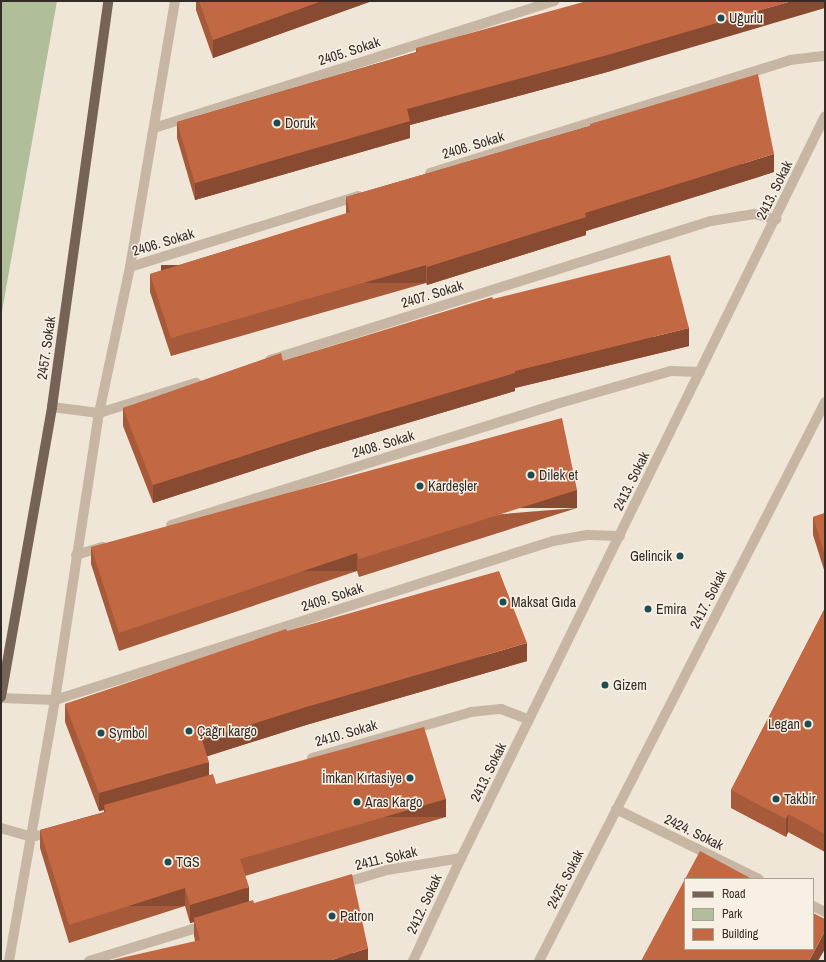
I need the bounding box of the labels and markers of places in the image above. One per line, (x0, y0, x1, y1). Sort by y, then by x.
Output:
place label: Uğurlu (729, 10, 763, 26)
marker: Uğurlu (716, 13, 726, 23)
place label: Doruk (285, 115, 316, 131)
marker: Doruk (272, 118, 282, 128)
place label: Dilek et (539, 467, 578, 483)
marker: Dilek et (526, 470, 536, 480)
place label: Kardeşler (428, 478, 477, 494)
marker: Kardeşler (415, 481, 425, 491)
place label: Gelincik (630, 548, 672, 564)
marker: Gelincik (675, 551, 685, 561)
place label: Maksat Gıda (511, 594, 576, 610)
marker: Maksat Gıda (498, 597, 508, 607)
place label: Emira (656, 601, 687, 617)
marker: Emira (643, 604, 653, 614)
place label: Gizem (613, 677, 647, 693)
marker: Gizem (600, 680, 610, 690)
place label: Legan (768, 716, 800, 732)
marker: Legan (803, 719, 813, 729)
place label: Çağrı kargo (197, 723, 257, 739)
place label: Symbol (109, 725, 147, 741)
marker: Çağrı kargo (184, 726, 194, 736)
marker: Symbol (96, 728, 106, 738)
place label: İmkan Kırtasiye (322, 770, 402, 786)
marker: İmkan Kırtasiye (405, 773, 415, 783)
place label: Takbir (784, 791, 815, 807)
place label: Aras Kargo (365, 794, 422, 810)
marker: Takbir (771, 794, 781, 804)
marker: Aras Kargo (352, 797, 362, 807)
place label: TGS (176, 854, 200, 870)
marker: TGS (163, 857, 173, 867)
place label: Patron (340, 908, 374, 924)
marker: Patron (327, 911, 337, 921)

